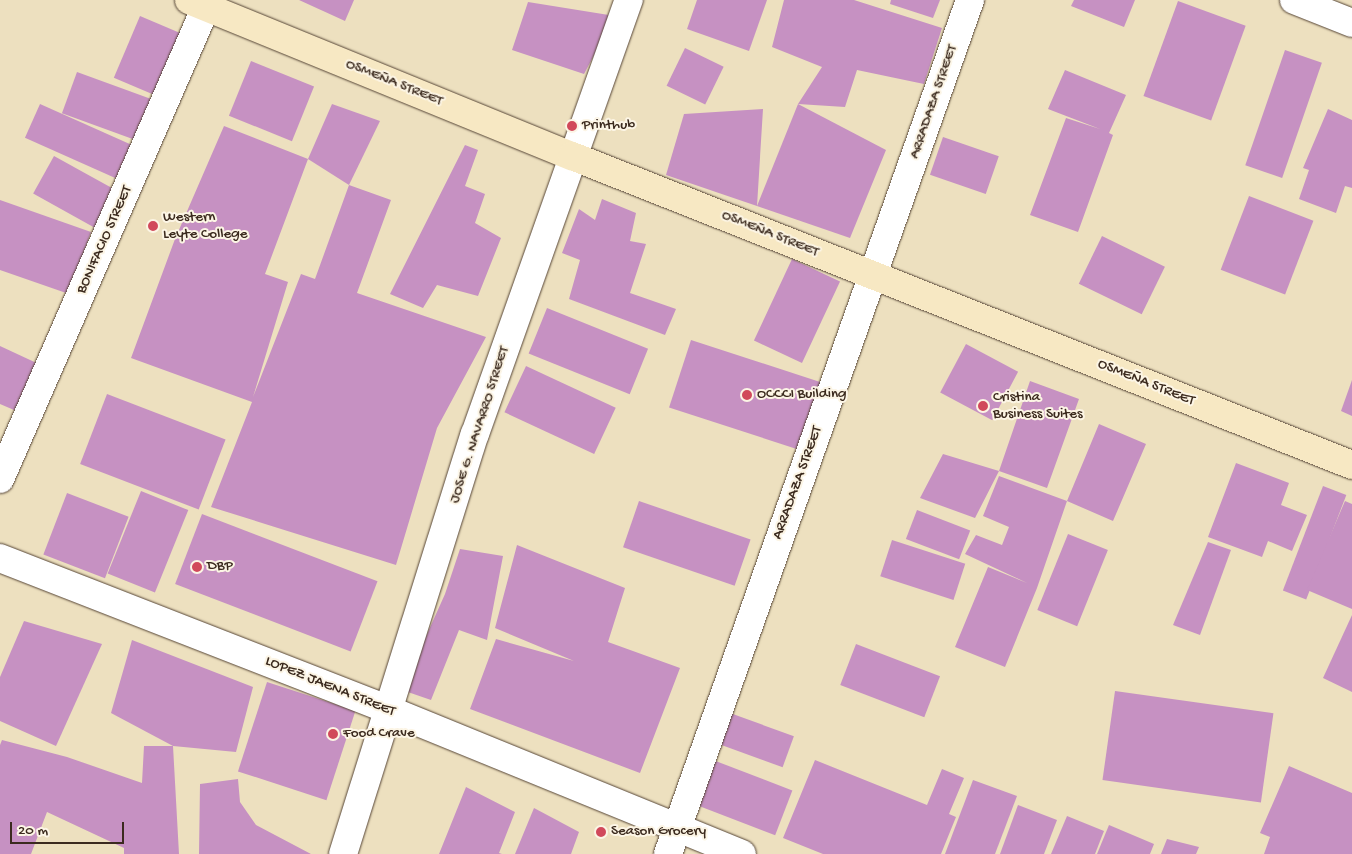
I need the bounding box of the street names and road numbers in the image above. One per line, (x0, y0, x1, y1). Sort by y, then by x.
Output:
street label: ARRADAZA STREET (906, 43, 962, 161)
street label: OSMEÑA STREET (343, 55, 445, 111)
street label: BONIFACIO STREET (73, 183, 137, 297)
street label: OSMEÑA STREET (719, 206, 821, 262)
street label: JOSE G. NAVARRO STREET (446, 344, 514, 506)
street label: OSMEÑA STREET (1095, 355, 1197, 411)
street label: ARRADAZA STREET (769, 424, 827, 542)
street label: LOPEZ JAENA STREET (262, 653, 398, 721)

